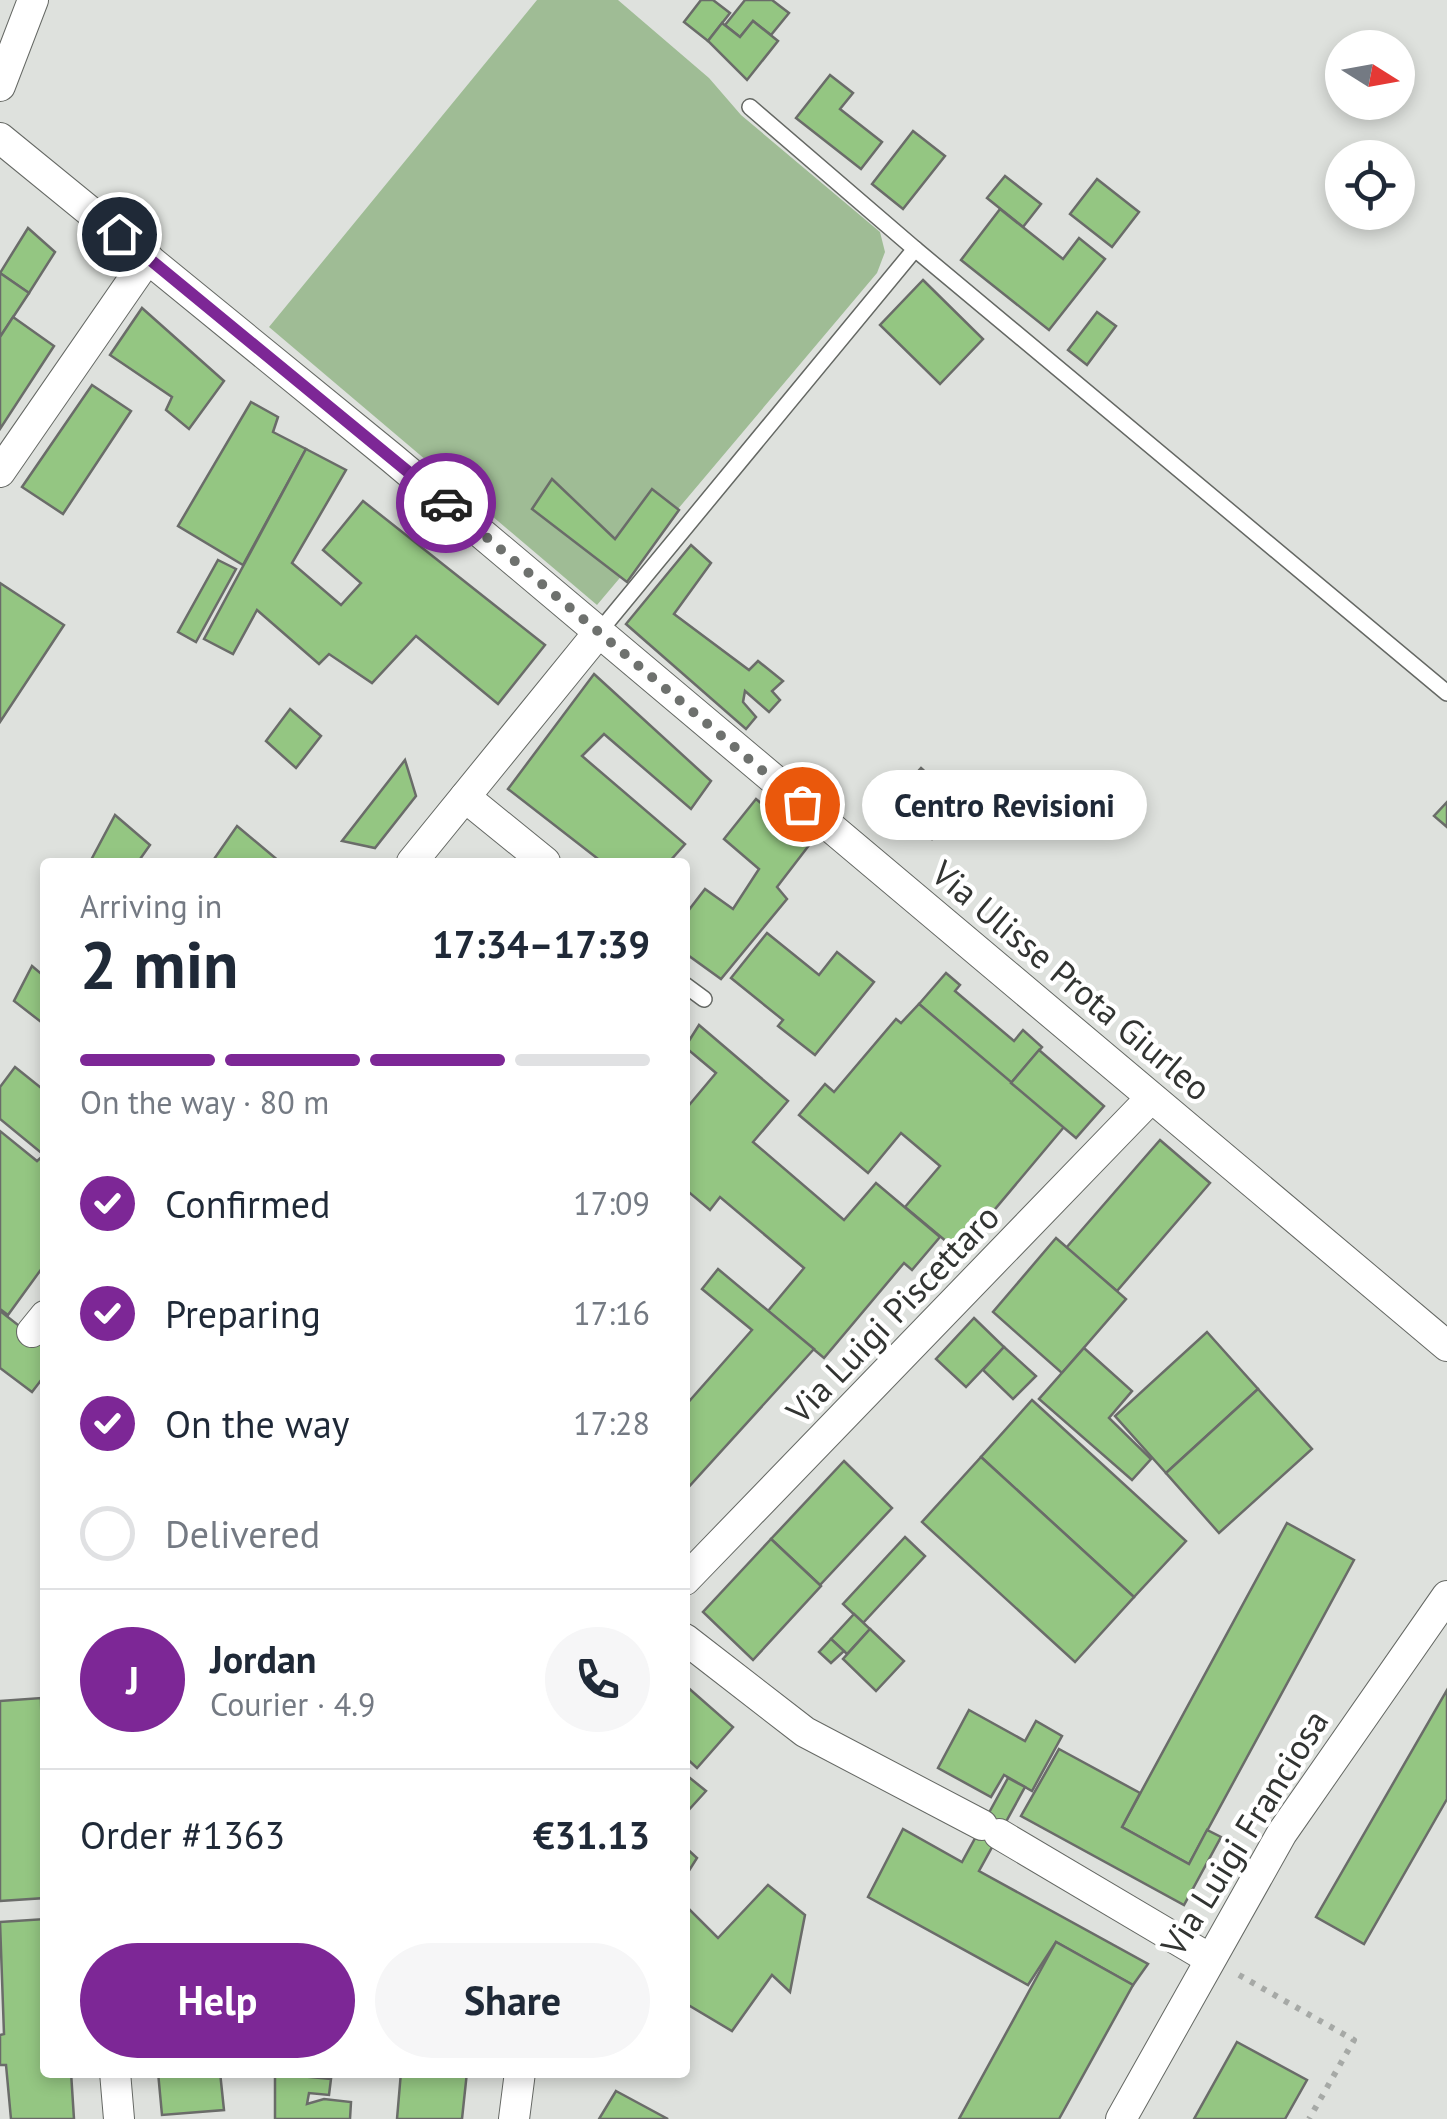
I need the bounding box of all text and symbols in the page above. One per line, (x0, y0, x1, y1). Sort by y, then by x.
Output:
north arrow (1325, 30, 1415, 120)
map controls (1325, 30, 1415, 230)
button: locate (1325, 140, 1415, 230)
pin (77, 192, 162, 277)
icon: home (92, 207, 147, 262)
courier (396, 453, 496, 553)
icon: car (419, 476, 474, 531)
pin (760, 762, 845, 847)
callout: Centro Revisioni (862, 769, 1147, 839)
icon: bag (775, 777, 830, 832)
text: Centro Revisioni (894, 784, 1115, 826)
street label: Via Ulisse Prota Giurleo (922, 849, 1221, 1111)
text: Arriving in (80, 885, 222, 927)
text: 17:34–17:39 (432, 919, 650, 968)
text: 2 min (80, 922, 239, 1006)
text: On the way · 80 m (80, 1081, 329, 1123)
icon: check (80, 1176, 135, 1231)
text: Confirmed (165, 1179, 331, 1228)
text: 17:09 (573, 1182, 650, 1224)
street label: Via Luigi Piscettaro (775, 1194, 1009, 1433)
icon: check (80, 1286, 135, 1341)
text: Preparing (165, 1289, 321, 1338)
text: 17:16 (573, 1292, 650, 1334)
icon: check (80, 1396, 135, 1451)
text: On the way (165, 1399, 350, 1448)
text: 17:28 (573, 1402, 650, 1444)
text: Delivered (165, 1509, 320, 1558)
button: phone (545, 1627, 650, 1732)
text: Jordan (210, 1634, 316, 1683)
text: J (126, 1655, 139, 1704)
text: Courier · 4.9 (210, 1683, 376, 1725)
street label: Via Luigi Franciosa (1149, 1701, 1338, 1965)
text: Order #1363 (80, 1810, 285, 1859)
text: €31.13 (533, 1810, 650, 1859)
button: Help (80, 1943, 355, 2058)
button: Share (375, 1943, 650, 2058)

